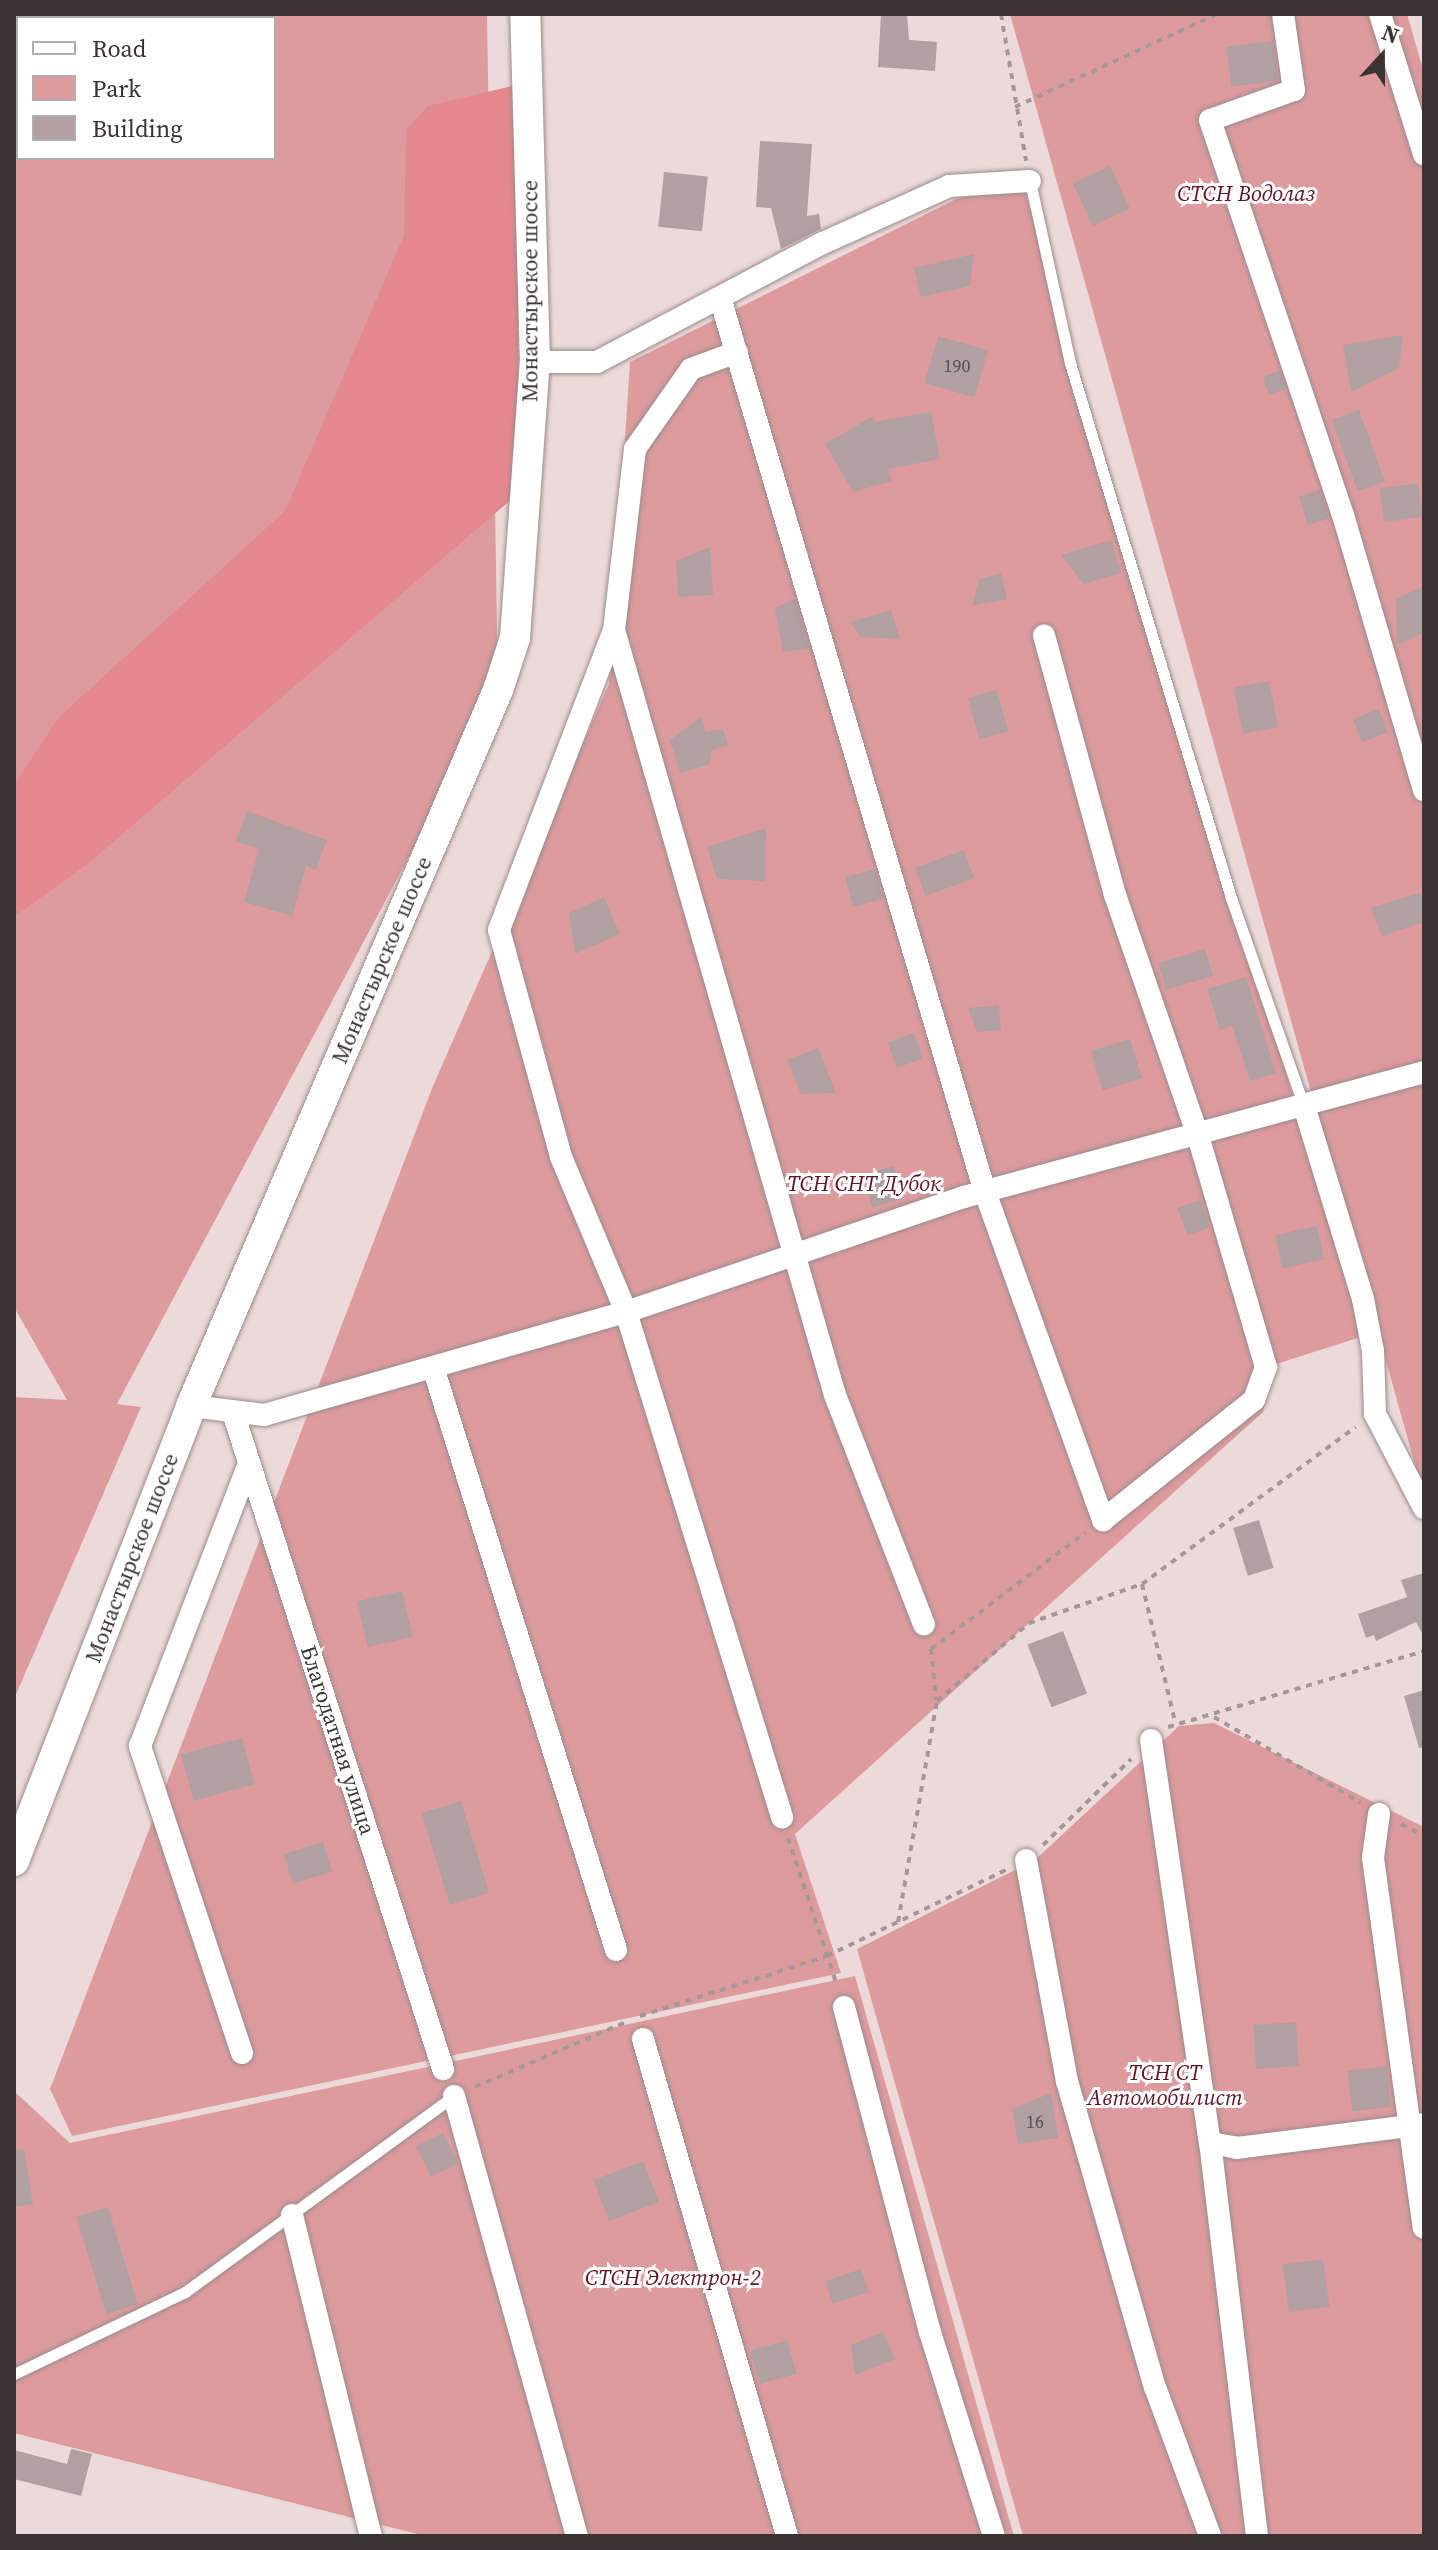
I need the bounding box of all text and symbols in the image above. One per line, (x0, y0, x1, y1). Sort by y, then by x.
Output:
legend (16, 16, 276, 160)
north arrow (1342, 16, 1422, 96)
text: N (1378, 17, 1403, 50)
text: Road (92, 32, 146, 65)
text: Park (92, 72, 141, 105)
text: Building (92, 112, 183, 145)
street label: Монастырское шоссе (517, 180, 543, 402)
park label: СТСН Водолаз (1177, 181, 1315, 207)
house number: 190 (944, 355, 970, 377)
street label: Монастырское шоссе (326, 853, 438, 1067)
park label: ТСН СНТ Дубок (787, 1171, 941, 1197)
street label: Монастырское шоссе (80, 1449, 184, 1667)
street label: Благодатная улица (295, 1642, 381, 1838)
park label: ТСН СТ Автомобилист (1087, 2059, 1243, 2110)
house number: 16 (1026, 2111, 1044, 2133)
park label: СТСН Электрон-2 (585, 2265, 761, 2291)

